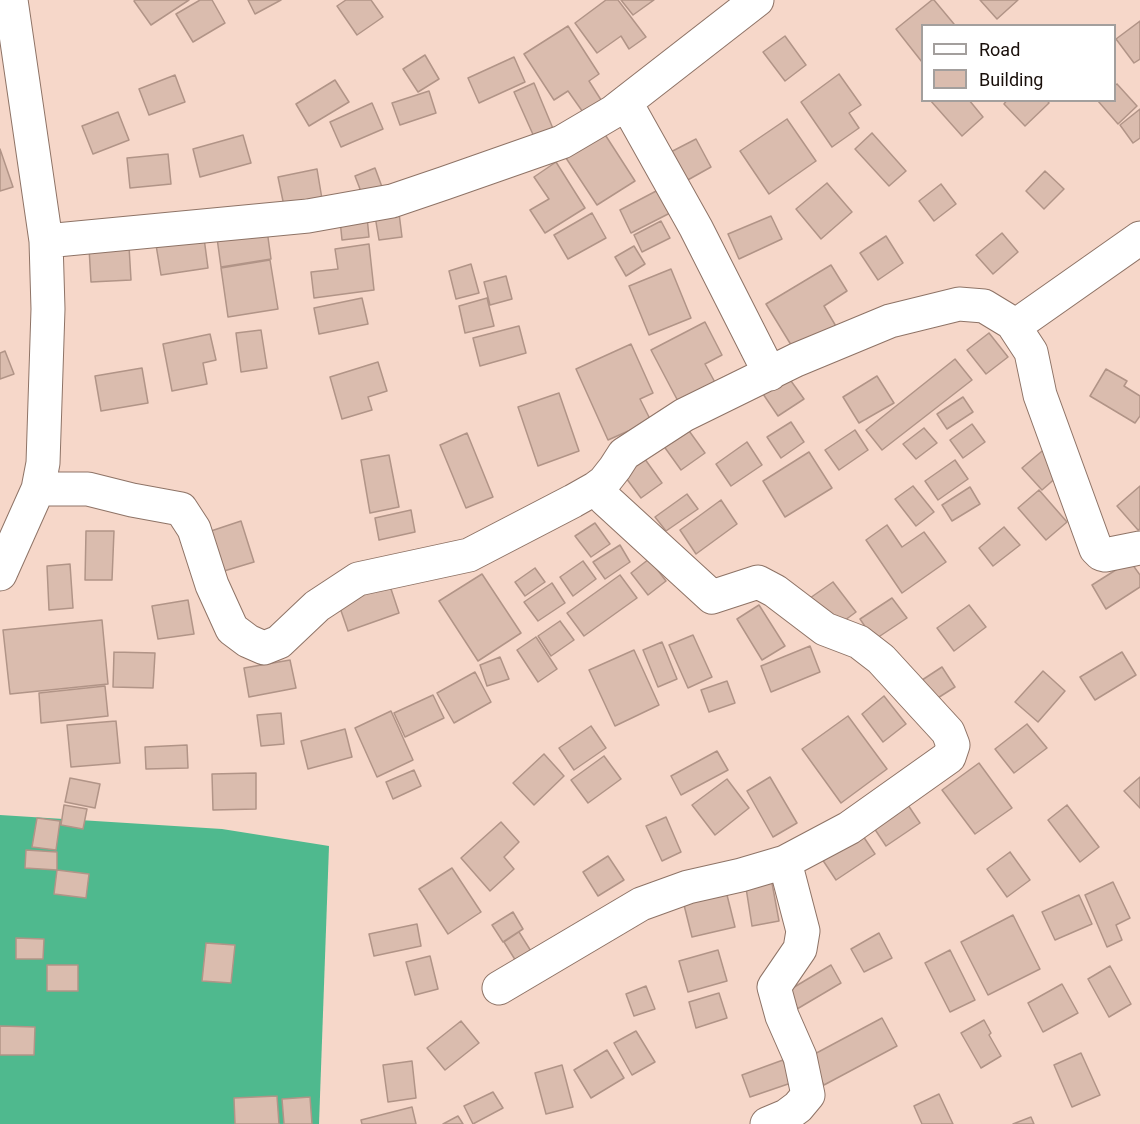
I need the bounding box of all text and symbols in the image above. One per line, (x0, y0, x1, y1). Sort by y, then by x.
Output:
legend (921, 24, 1116, 102)
text: Road (979, 39, 1020, 60)
text: Building (979, 69, 1043, 90)

